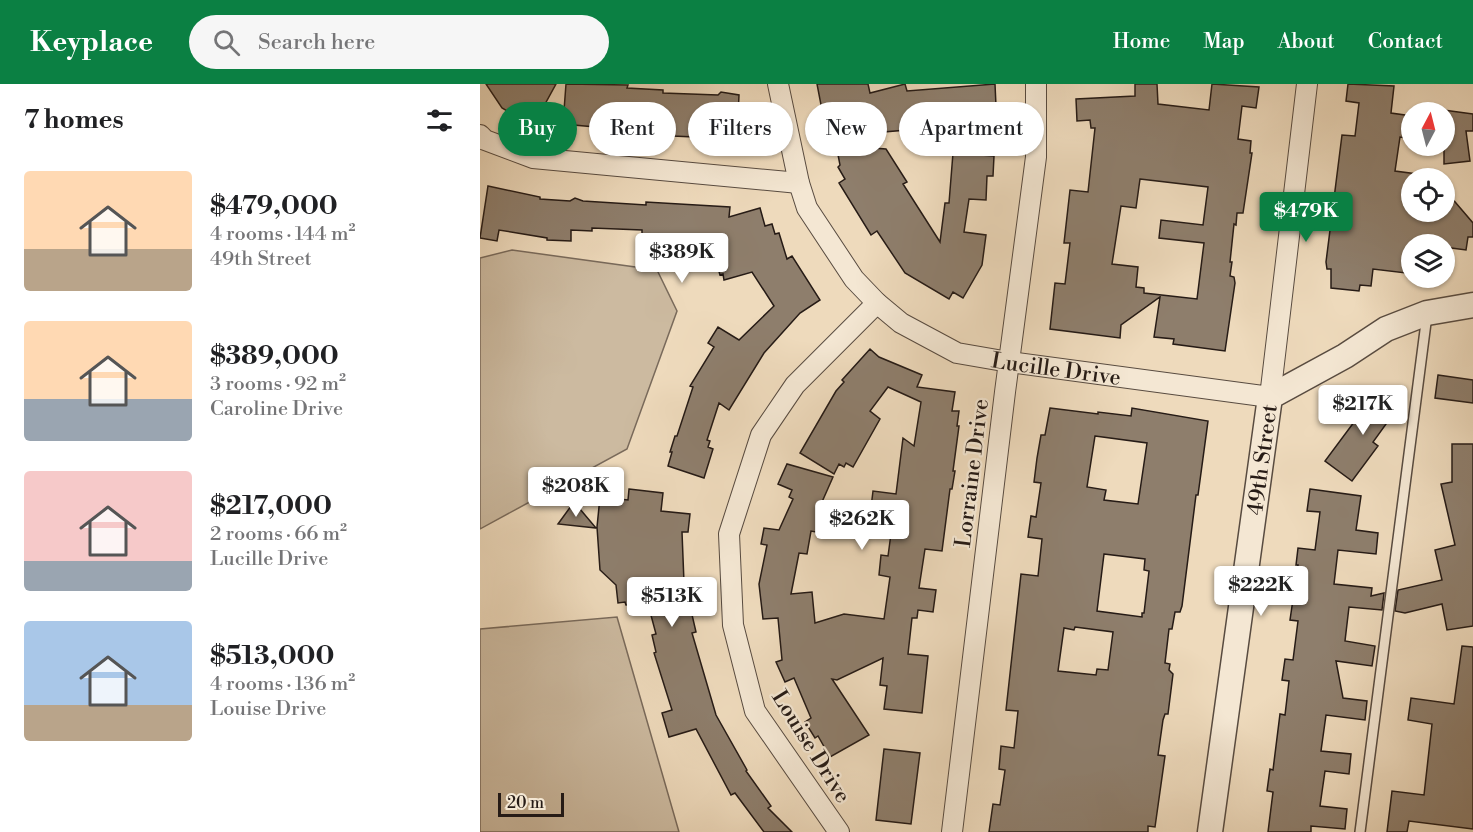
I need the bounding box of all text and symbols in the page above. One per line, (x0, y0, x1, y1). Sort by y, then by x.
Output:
search box (189, 15, 609, 69)
text: Keyplace (30, 25, 153, 60)
icon: search (210, 26, 243, 59)
text: Search here (258, 29, 375, 56)
text: Home (1113, 29, 1170, 55)
text: Map (1203, 29, 1245, 55)
text: About (1278, 29, 1335, 55)
text: Contact (1368, 29, 1443, 55)
chip: Buy (498, 102, 577, 156)
chip: Rent (589, 102, 676, 156)
chip: Filters (688, 102, 793, 156)
chip: New (805, 102, 887, 156)
chip: Apartment (899, 102, 1044, 156)
north arrow (1401, 102, 1455, 156)
map controls (1401, 102, 1455, 288)
text: 7 homes (24, 104, 124, 136)
icon: filters (423, 104, 456, 137)
button: locate (1401, 168, 1455, 222)
text: $479,000 (210, 190, 338, 222)
pin: $479K (1264, 192, 1348, 243)
icon: home (72, 195, 144, 267)
text: $479K (1274, 199, 1338, 224)
text: 4 rooms · 144 m² (210, 222, 355, 247)
pin: $389K (640, 233, 724, 284)
button: layers (1401, 234, 1455, 288)
text: $389K (649, 240, 715, 265)
text: 49th Street (210, 247, 312, 272)
text: $389,000 (210, 340, 339, 372)
icon: home (72, 345, 144, 417)
street label: Lucille Drive (989, 347, 1122, 392)
text: 3 rooms · 92 m² (210, 372, 346, 397)
pin: $217K (1321, 385, 1405, 436)
text: $217K (1332, 392, 1394, 417)
text: Caroline Drive (210, 397, 343, 422)
street label: Lorraine Drive (950, 397, 995, 549)
street label: 49th Street (1242, 402, 1284, 517)
pin: $208K (534, 467, 618, 518)
text: $208K (542, 474, 610, 499)
text: $217,000 (210, 490, 332, 522)
icon: home (72, 495, 144, 567)
pin: $262K (820, 500, 904, 551)
text: $262K (829, 507, 895, 532)
text: 2 rooms · 66 m² (210, 522, 347, 547)
text: Lucille Drive (210, 547, 328, 572)
pin: $222K (1219, 566, 1303, 617)
text: $222K (1228, 573, 1294, 598)
pin: $513K (630, 577, 714, 628)
text: $513K (641, 584, 703, 609)
text: $513,000 (210, 640, 334, 672)
icon: home (72, 645, 144, 717)
text: 4 rooms · 136 m² (210, 672, 355, 697)
street label: Louise Drive (765, 685, 856, 808)
text: Louise Drive (210, 697, 326, 722)
scale bar (498, 790, 564, 818)
text: 20 m (507, 793, 544, 813)

